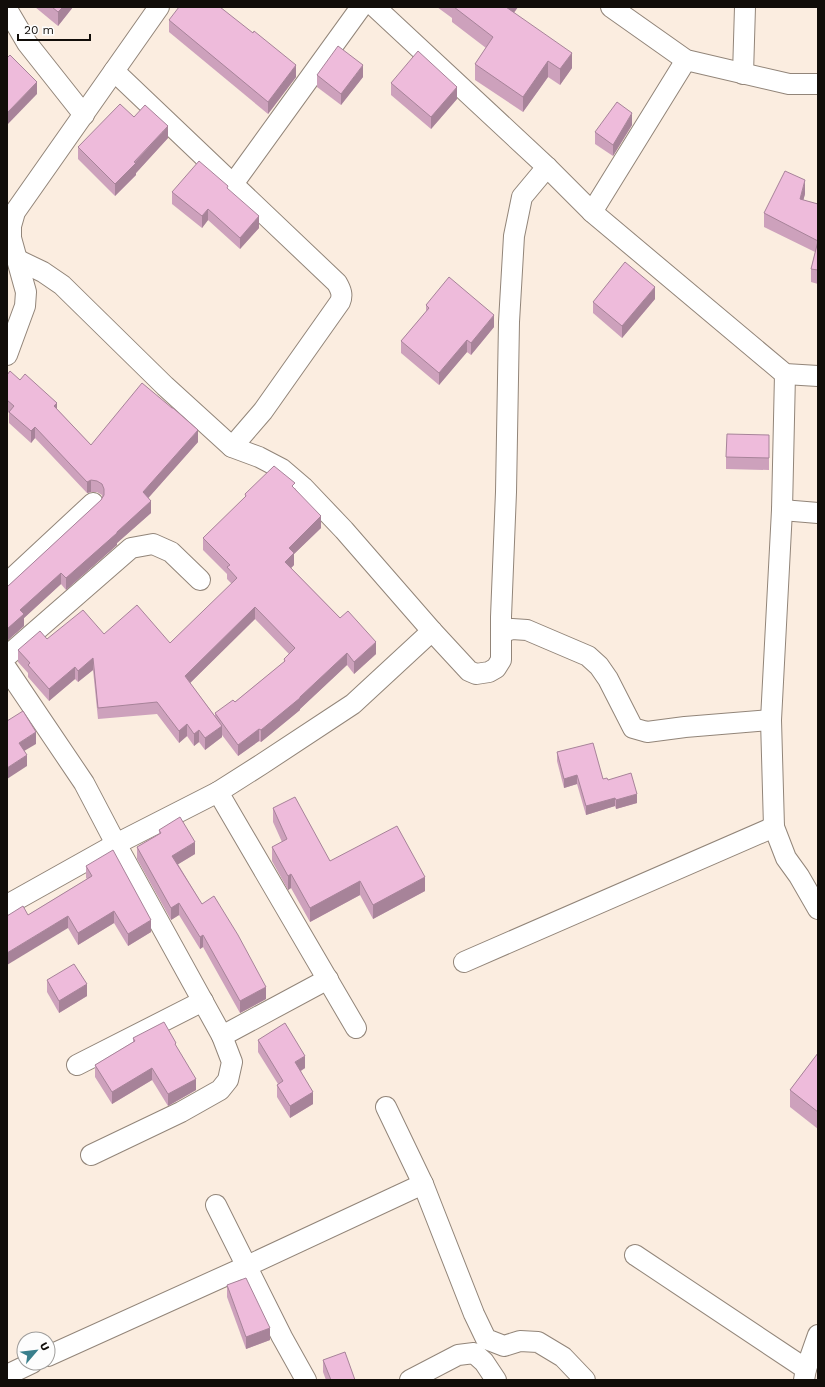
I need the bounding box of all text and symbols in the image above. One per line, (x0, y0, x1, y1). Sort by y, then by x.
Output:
scale bar (18, 16, 90, 42)
text: 20 m (24, 23, 54, 37)
north arrow (16, 1331, 56, 1371)
text: U (37, 1340, 52, 1353)

